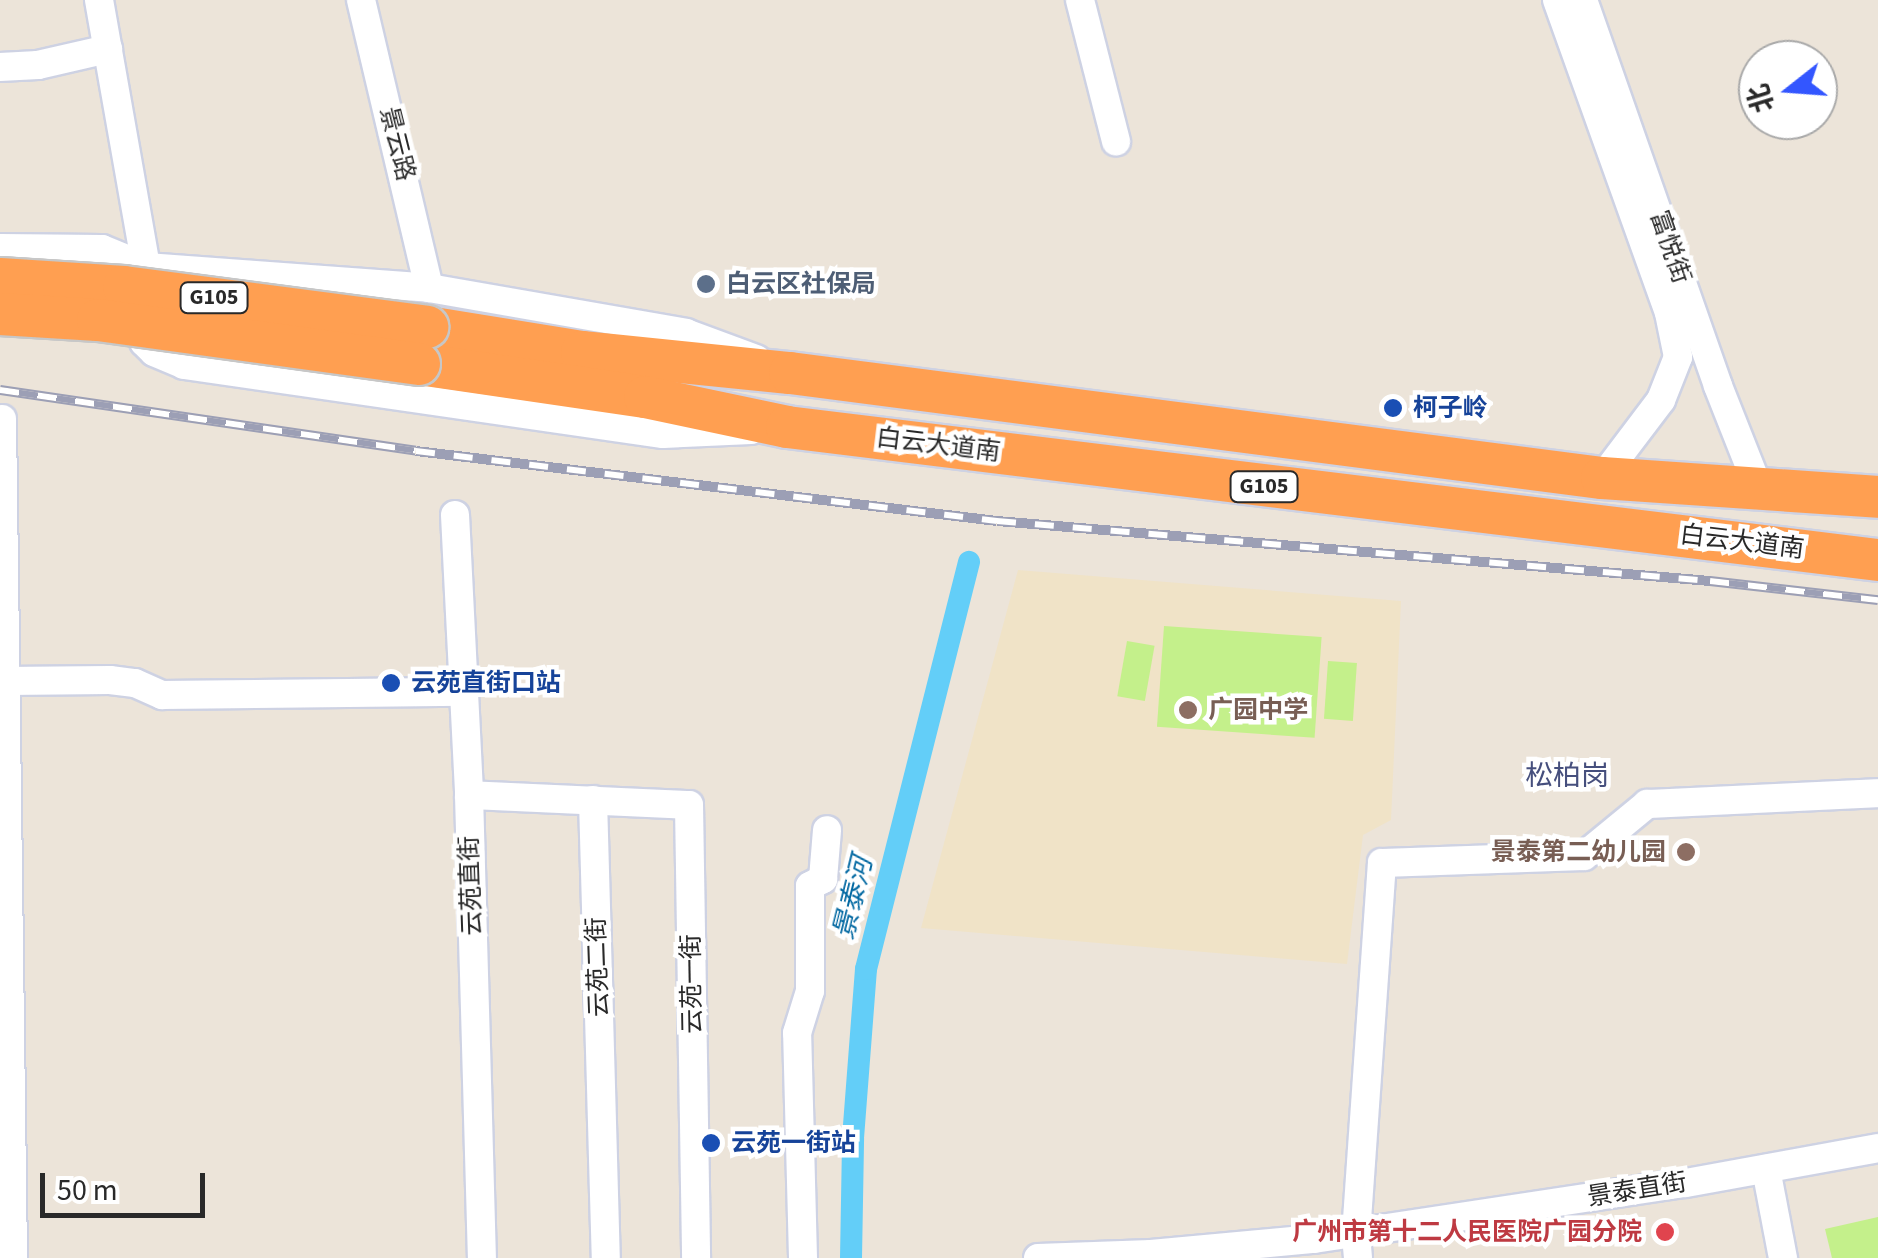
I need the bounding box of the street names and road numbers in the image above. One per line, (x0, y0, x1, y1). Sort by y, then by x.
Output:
street label: 景云路 (373, 104, 421, 184)
street label: 富悦街 (1644, 207, 1696, 287)
road number: G105 (179, 281, 249, 315)
street label: 白云大道南 (874, 422, 1002, 468)
road number: G105 (1229, 470, 1299, 504)
street label: 白云大道南 (1678, 519, 1806, 565)
street label: 云苑直街 (454, 836, 488, 936)
street label: 云苑二街 (581, 917, 615, 1017)
street label: 云苑一街 (676, 934, 708, 1034)
street label: 景泰直街 (1585, 1167, 1689, 1213)

